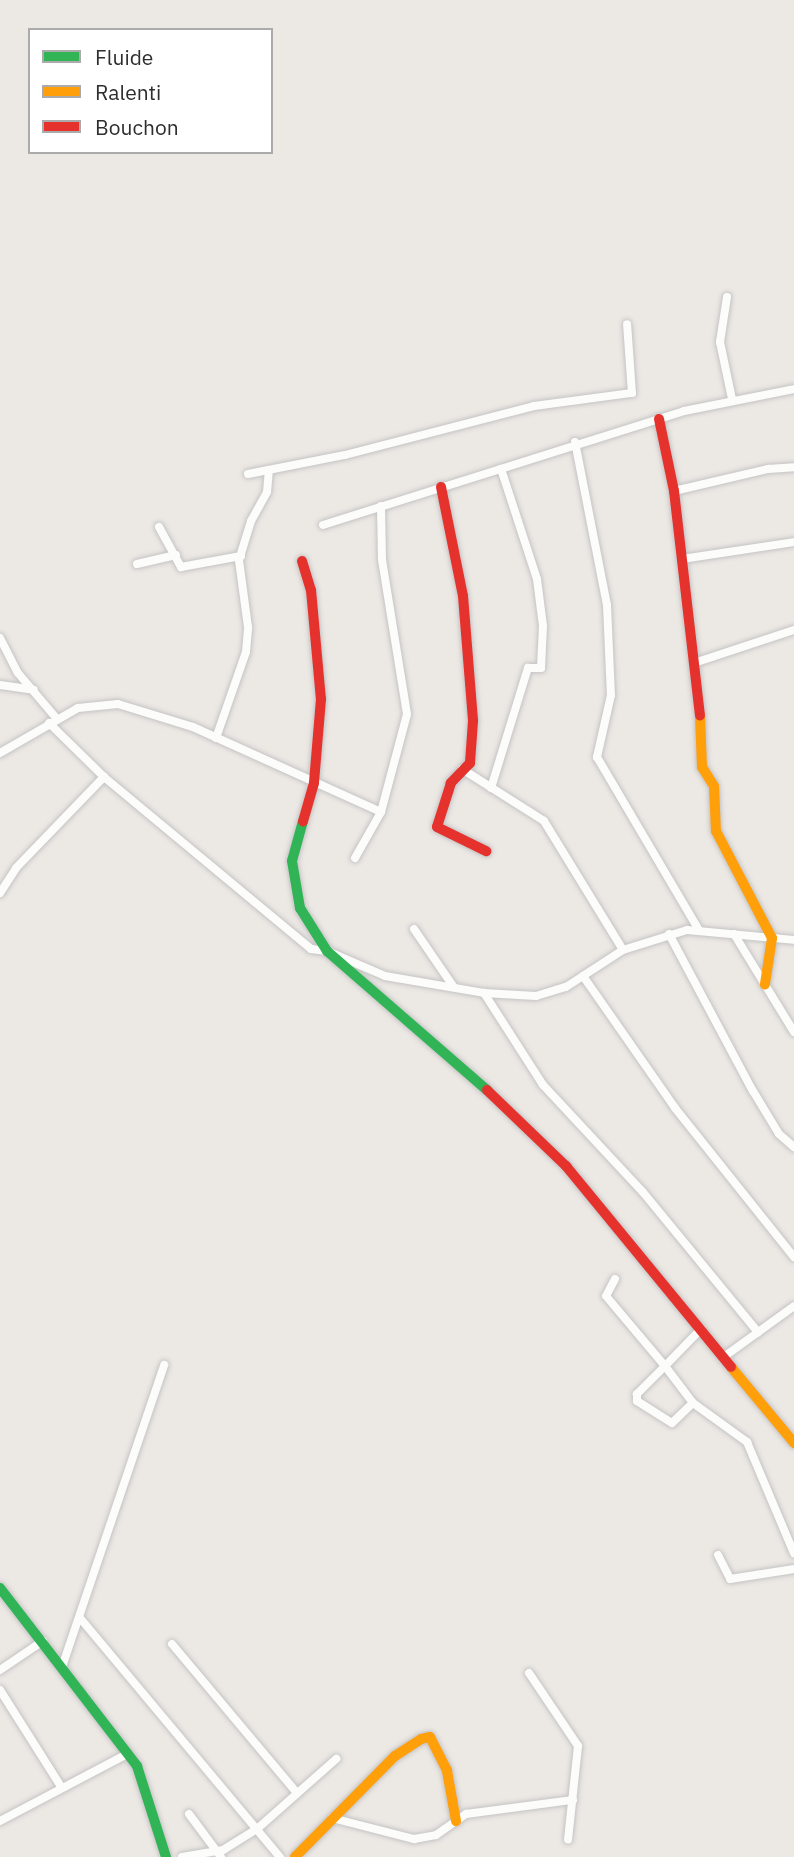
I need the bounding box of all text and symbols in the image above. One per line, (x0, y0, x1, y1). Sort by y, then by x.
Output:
legend (28, 28, 273, 154)
text: Fluide (95, 43, 153, 71)
text: Ralenti (95, 78, 161, 106)
text: Bouchon (95, 113, 179, 141)

